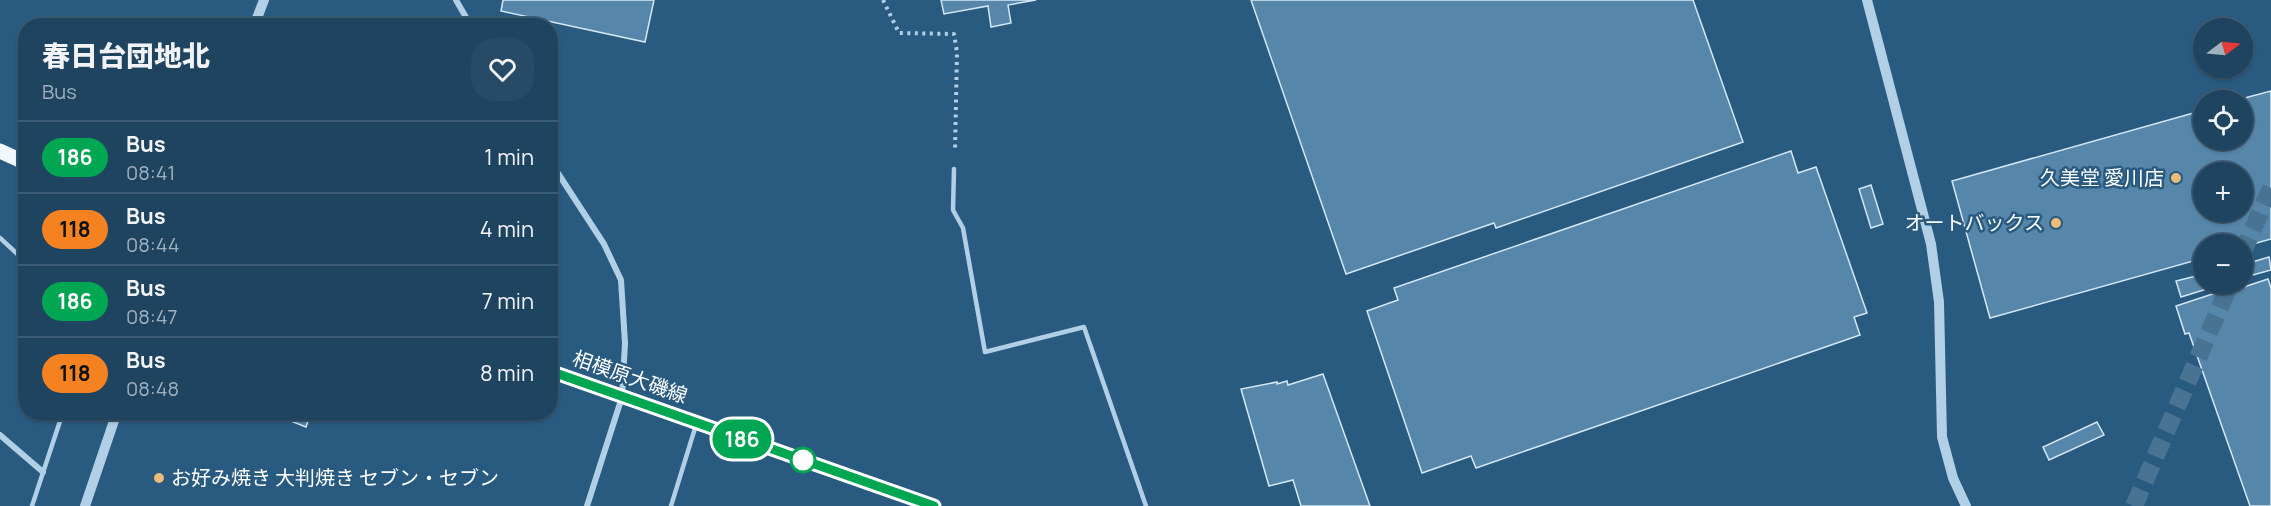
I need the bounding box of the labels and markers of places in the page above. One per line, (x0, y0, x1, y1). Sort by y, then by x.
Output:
place label: 久美堂 愛川店 (2040, 164, 2164, 191)
marker: 久美堂 愛川店 (2169, 171, 2183, 185)
place label: オートバックス (1905, 209, 2044, 236)
marker: オートバックス (2049, 216, 2063, 230)
unlabelled marker (790, 447, 816, 473)
place label: お好み焼き 大判焼き セブン・セブン (171, 464, 499, 491)
marker: お好み焼き 大判焼き セブン・セブン (152, 471, 166, 485)

